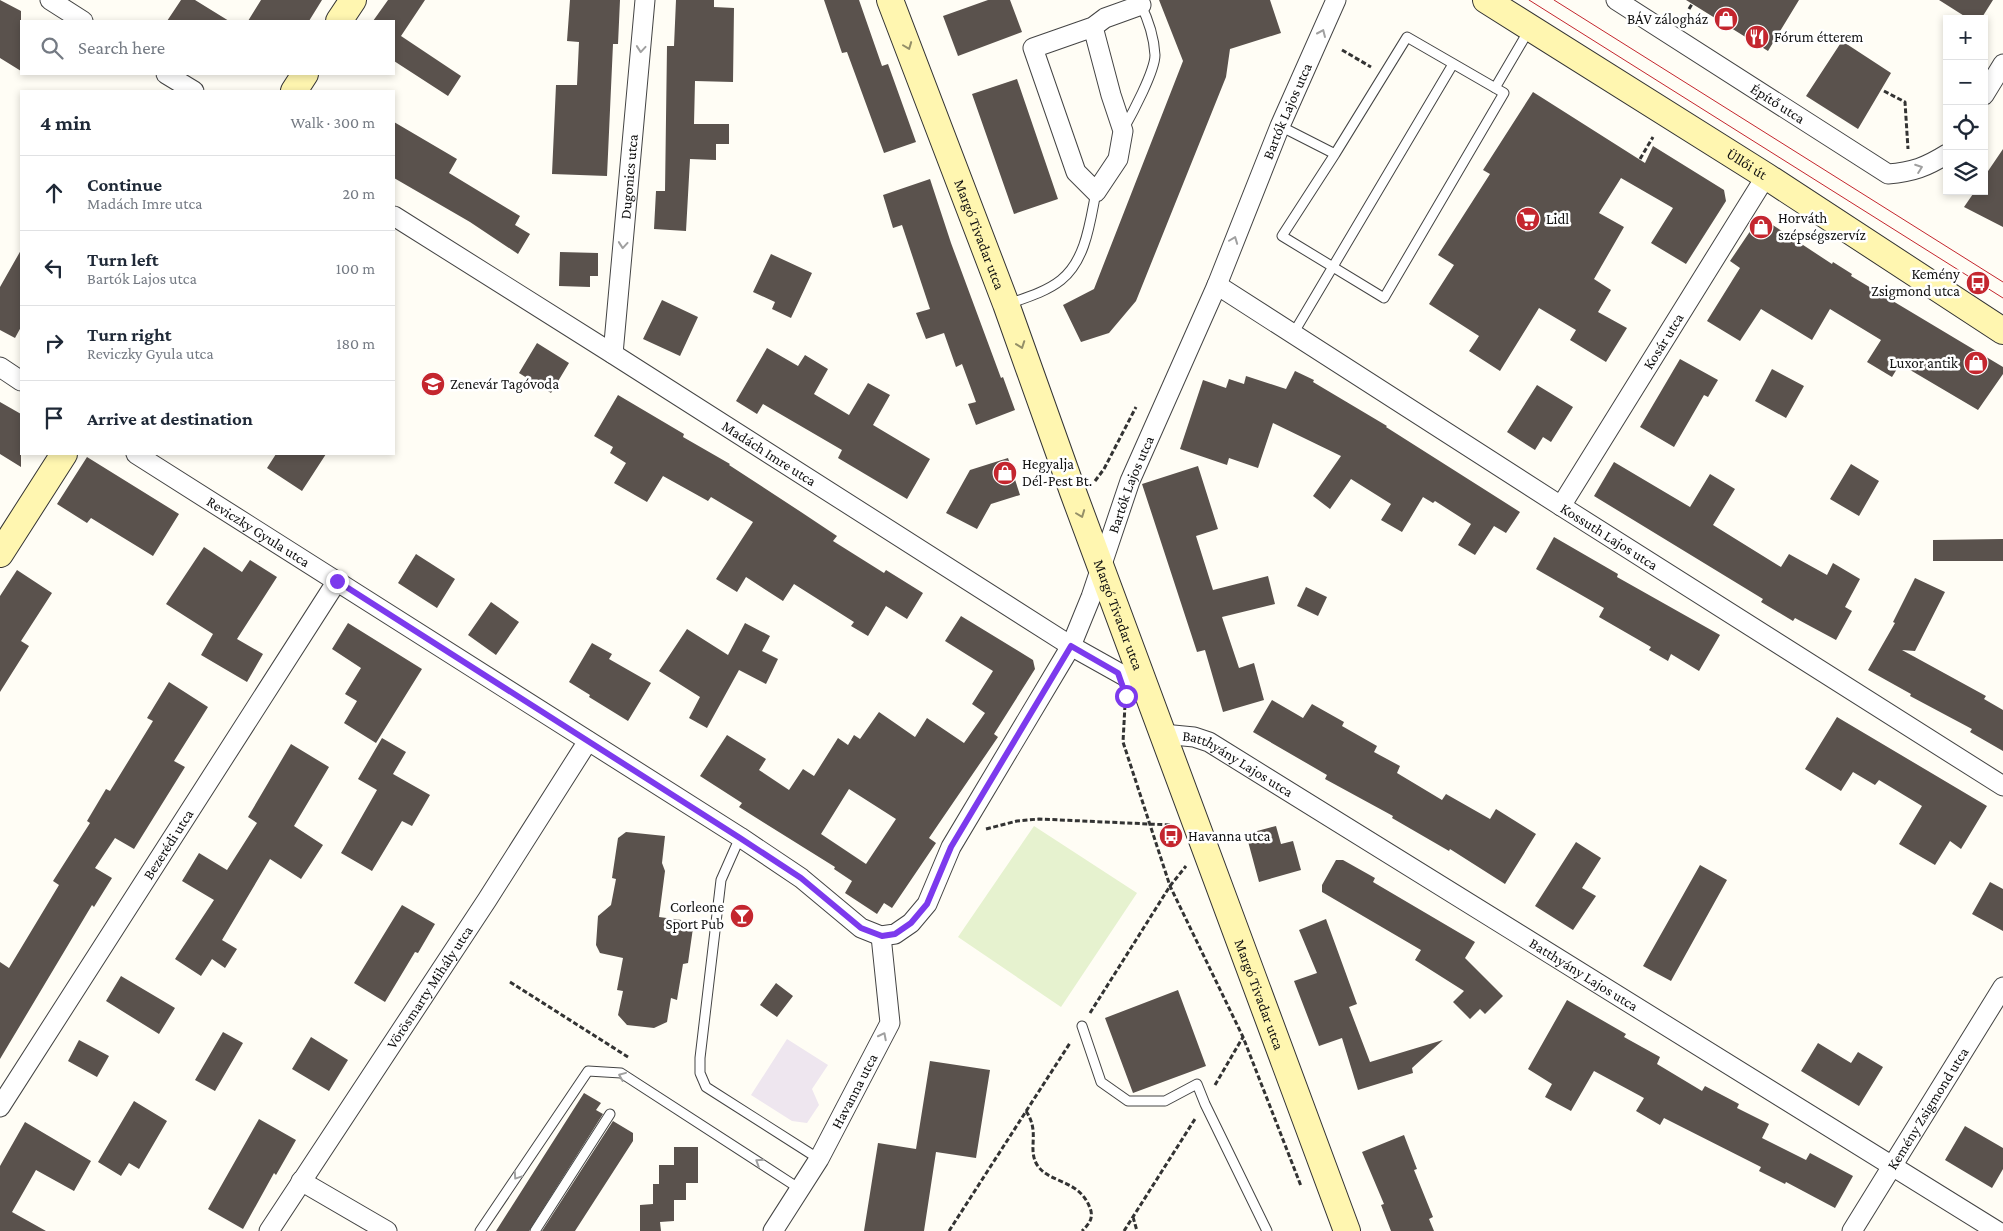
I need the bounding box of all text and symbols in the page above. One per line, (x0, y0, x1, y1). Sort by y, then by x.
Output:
shop icon: BÁV zálogház (1713, 6, 1739, 32)
place label: BÁV zálogház (1627, 11, 1708, 28)
map controls (1943, 15, 1988, 195)
button: + (1943, 15, 1988, 60)
search box (20, 20, 395, 75)
restaurant icon: Fórum étterem (1744, 24, 1770, 50)
one-way arrow (1315, 29, 1326, 38)
place label: Fórum étterem (1774, 29, 1863, 45)
icon: search (38, 34, 66, 62)
text: Search here (78, 37, 165, 58)
one-way arrow (902, 41, 912, 49)
one-way arrow (636, 45, 647, 53)
street label: Bartók Lajos utca (1260, 60, 1315, 161)
button: − (1943, 60, 1988, 105)
street label: Építő utca (1748, 80, 1808, 127)
button: locate (1943, 105, 1988, 150)
text: 4 min (40, 111, 91, 135)
text: Walk · 300 m (290, 114, 375, 131)
street label: Dugonics utca (617, 133, 641, 220)
street label: Üllői út (1724, 145, 1771, 183)
button: layers (1943, 150, 1988, 195)
one-way arrow (1914, 164, 1923, 174)
text: Continue (87, 174, 162, 195)
street label: Margó Tivadar utca (951, 177, 1008, 292)
icon: ahead (40, 179, 68, 207)
text: 20 m (342, 185, 375, 202)
text: Madách Imre utca (87, 195, 202, 212)
supermarket icon: Lidl (1515, 206, 1541, 232)
place label: Horváth szépségszervíz (1778, 210, 1866, 244)
place label: Lidl (1546, 211, 1569, 227)
shop icon: Horváth szépségszervíz (1748, 214, 1774, 240)
one-way arrow (1228, 236, 1239, 245)
one-way arrow (618, 242, 629, 250)
text: Turn left (87, 249, 159, 270)
icon: left (40, 254, 68, 282)
text: 100 m (336, 260, 375, 277)
place label: Kemény Zsigmond utca (1871, 266, 1960, 300)
text: Bartók Lajos utca (87, 270, 197, 287)
bus stop icon: Kemény Zsigmond utca (1965, 270, 1991, 296)
street label: Kosár utca (1640, 310, 1687, 372)
text: Turn right (87, 324, 172, 345)
icon: right (40, 329, 68, 357)
text: 180 m (336, 335, 375, 352)
one-way arrow (1015, 340, 1025, 349)
text: Reviczky Gyula utca (87, 345, 214, 362)
shop icon: Luxor antik (1963, 350, 1989, 376)
place label: Luxor antik (1889, 355, 1959, 371)
school or university icon: Zenevár Tagóvoda (420, 371, 446, 397)
place label: Zenevár Tagóvoda (450, 376, 559, 393)
icon: arrive (40, 404, 68, 432)
text: Arrive at destination (87, 408, 253, 429)
street label: Madách Imre utca (719, 418, 819, 489)
street label: Bartók Lajos utca (1105, 433, 1157, 535)
place label: Hegyalja Dél-Pest Bt. (1022, 456, 1092, 489)
shop icon: Hegyalja Dél-Pest Bt. (992, 460, 1018, 486)
street label: Reviczky Gyula utca (204, 493, 313, 570)
street label: Kossuth Lajos utca (1558, 500, 1661, 573)
one-way arrow (1075, 510, 1085, 518)
street label: Margó Tivadar utca (1091, 557, 1146, 672)
route end (326, 570, 349, 593)
route start (1115, 685, 1138, 708)
street label: Batthyány Lajos utca (1182, 728, 1296, 800)
street label: Bezerédi utca (140, 806, 197, 882)
bus stop icon: Havanna utca (1158, 823, 1184, 849)
place label: Havanna utca (1188, 828, 1270, 844)
place label: Corleone Sport Pub (665, 899, 724, 933)
bar icon: Corleone Sport Pub (729, 903, 755, 929)
street label: Vörösmarty Mihály utca (383, 923, 476, 1052)
street label: Batthyány Lajos utca (1526, 935, 1641, 1014)
street label: Margó Tivadar utca (1232, 937, 1287, 1052)
one-way arrow (877, 1032, 887, 1041)
street label: Kemény Zsigmond utca (1884, 1044, 1972, 1173)
street label: Havanna utca (828, 1051, 881, 1131)
one-way arrow (619, 1072, 627, 1082)
one-way arrow (756, 1159, 765, 1169)
one-way arrow (514, 1171, 523, 1180)

